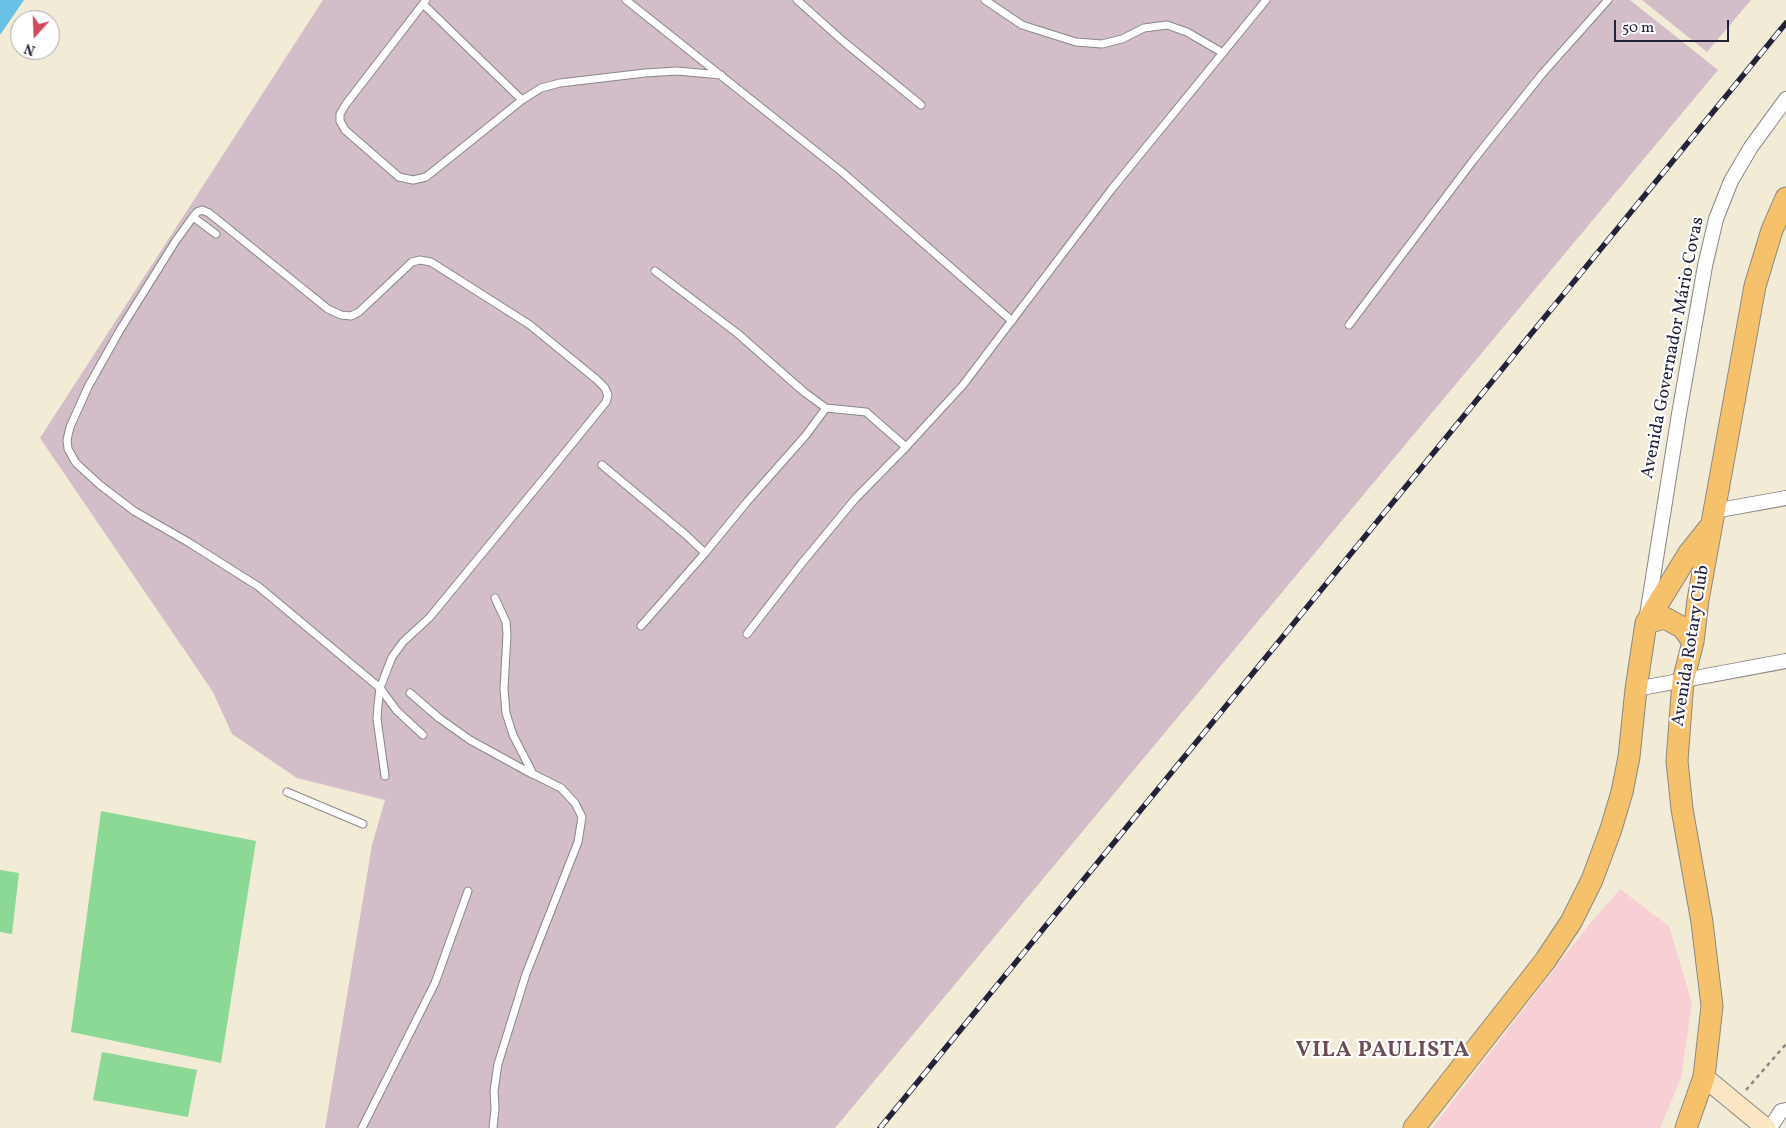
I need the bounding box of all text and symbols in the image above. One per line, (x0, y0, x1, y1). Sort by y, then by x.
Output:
north arrow (10, 10, 60, 60)
scale bar (1616, 10, 1731, 42)
text: 50 m (1622, 18, 1654, 39)
text: N (22, 38, 38, 59)
street label: Avenida Governador Mário Covas (1638, 215, 1710, 481)
street label: Avenida Rotary Club (1669, 564, 1715, 728)
district label: VILA PAULISTA (1294, 1039, 1472, 1065)

